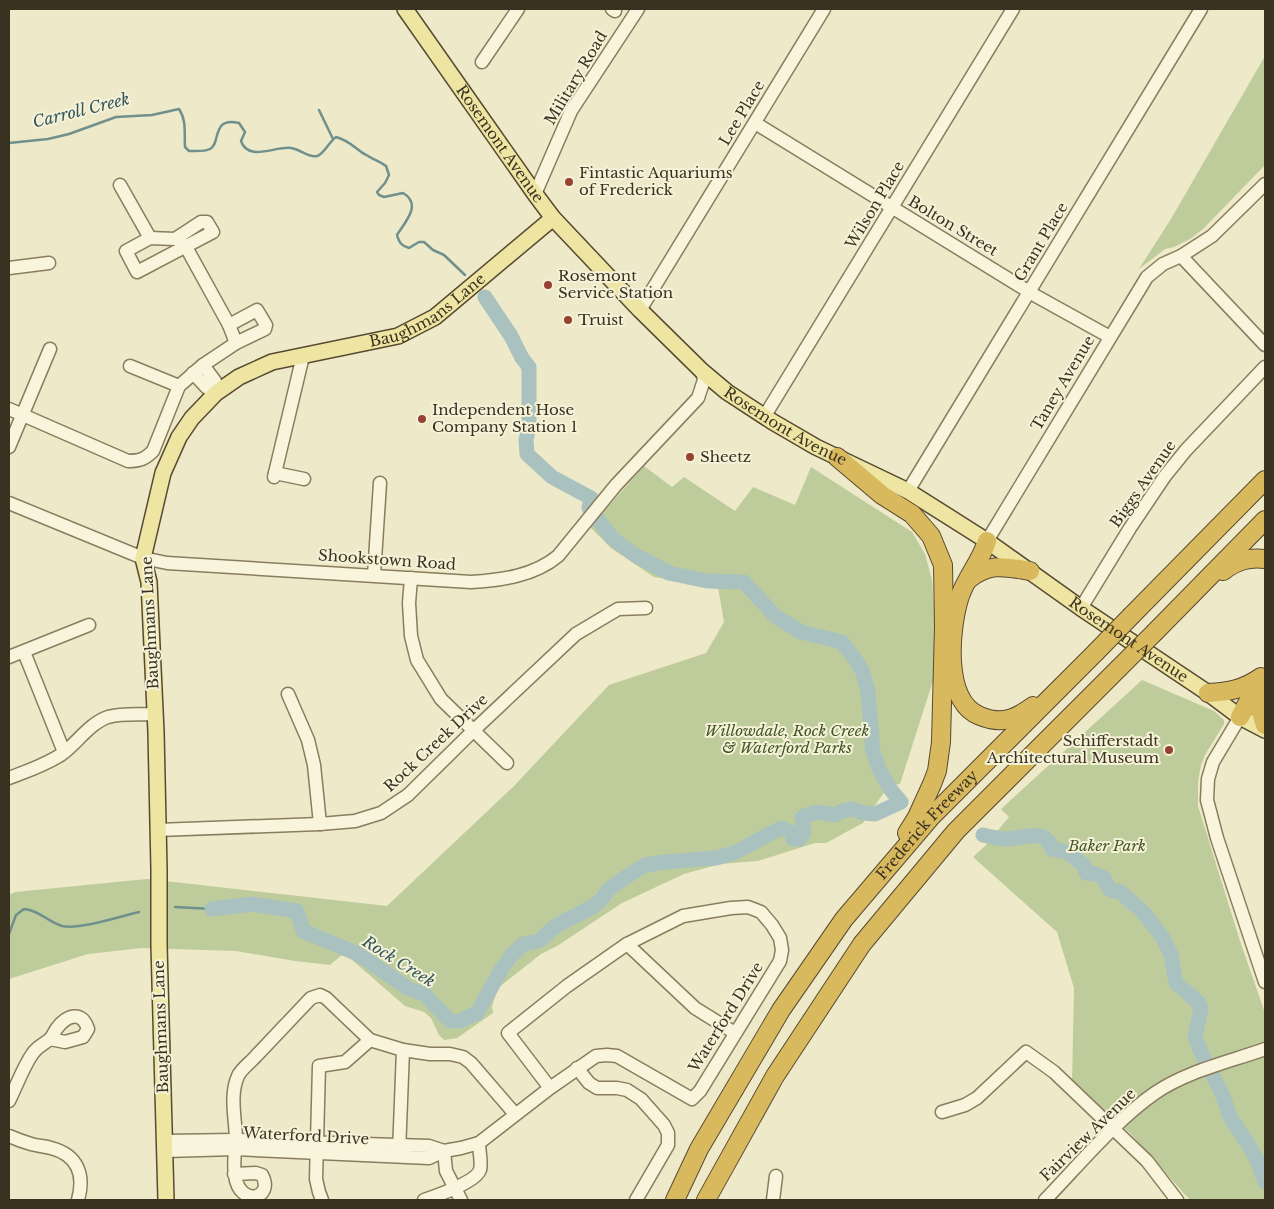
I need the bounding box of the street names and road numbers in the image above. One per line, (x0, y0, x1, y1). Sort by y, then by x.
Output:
street label: Military Road (540, 27, 611, 128)
street label: Lee Place (715, 77, 768, 149)
street label: Rosemont Avenue (452, 81, 548, 206)
street label: Wilson Place (840, 157, 908, 253)
street label: Bolton Street (905, 191, 1002, 260)
street label: Grant Place (1010, 199, 1072, 285)
street label: Baughmans Lane (368, 269, 489, 351)
street label: Taney Avenue (1027, 332, 1098, 434)
street label: Rosemont Avenue (720, 382, 850, 469)
street label: Biggs Avenue (1105, 436, 1180, 531)
street label: Shookstown Road (317, 545, 457, 574)
street label: Baughmans Lane (137, 556, 162, 690)
street label: Rosemont Avenue (1065, 592, 1192, 686)
street label: Rock Creek Drive (380, 690, 492, 796)
street label: Frederick Freeway (872, 765, 982, 883)
street label: Waterford Drive (684, 958, 767, 1076)
street label: Baughmans Lane (149, 960, 172, 1094)
street label: Fairview Avenue (1036, 1084, 1140, 1185)
street label: Waterford Drive (242, 1123, 370, 1148)

